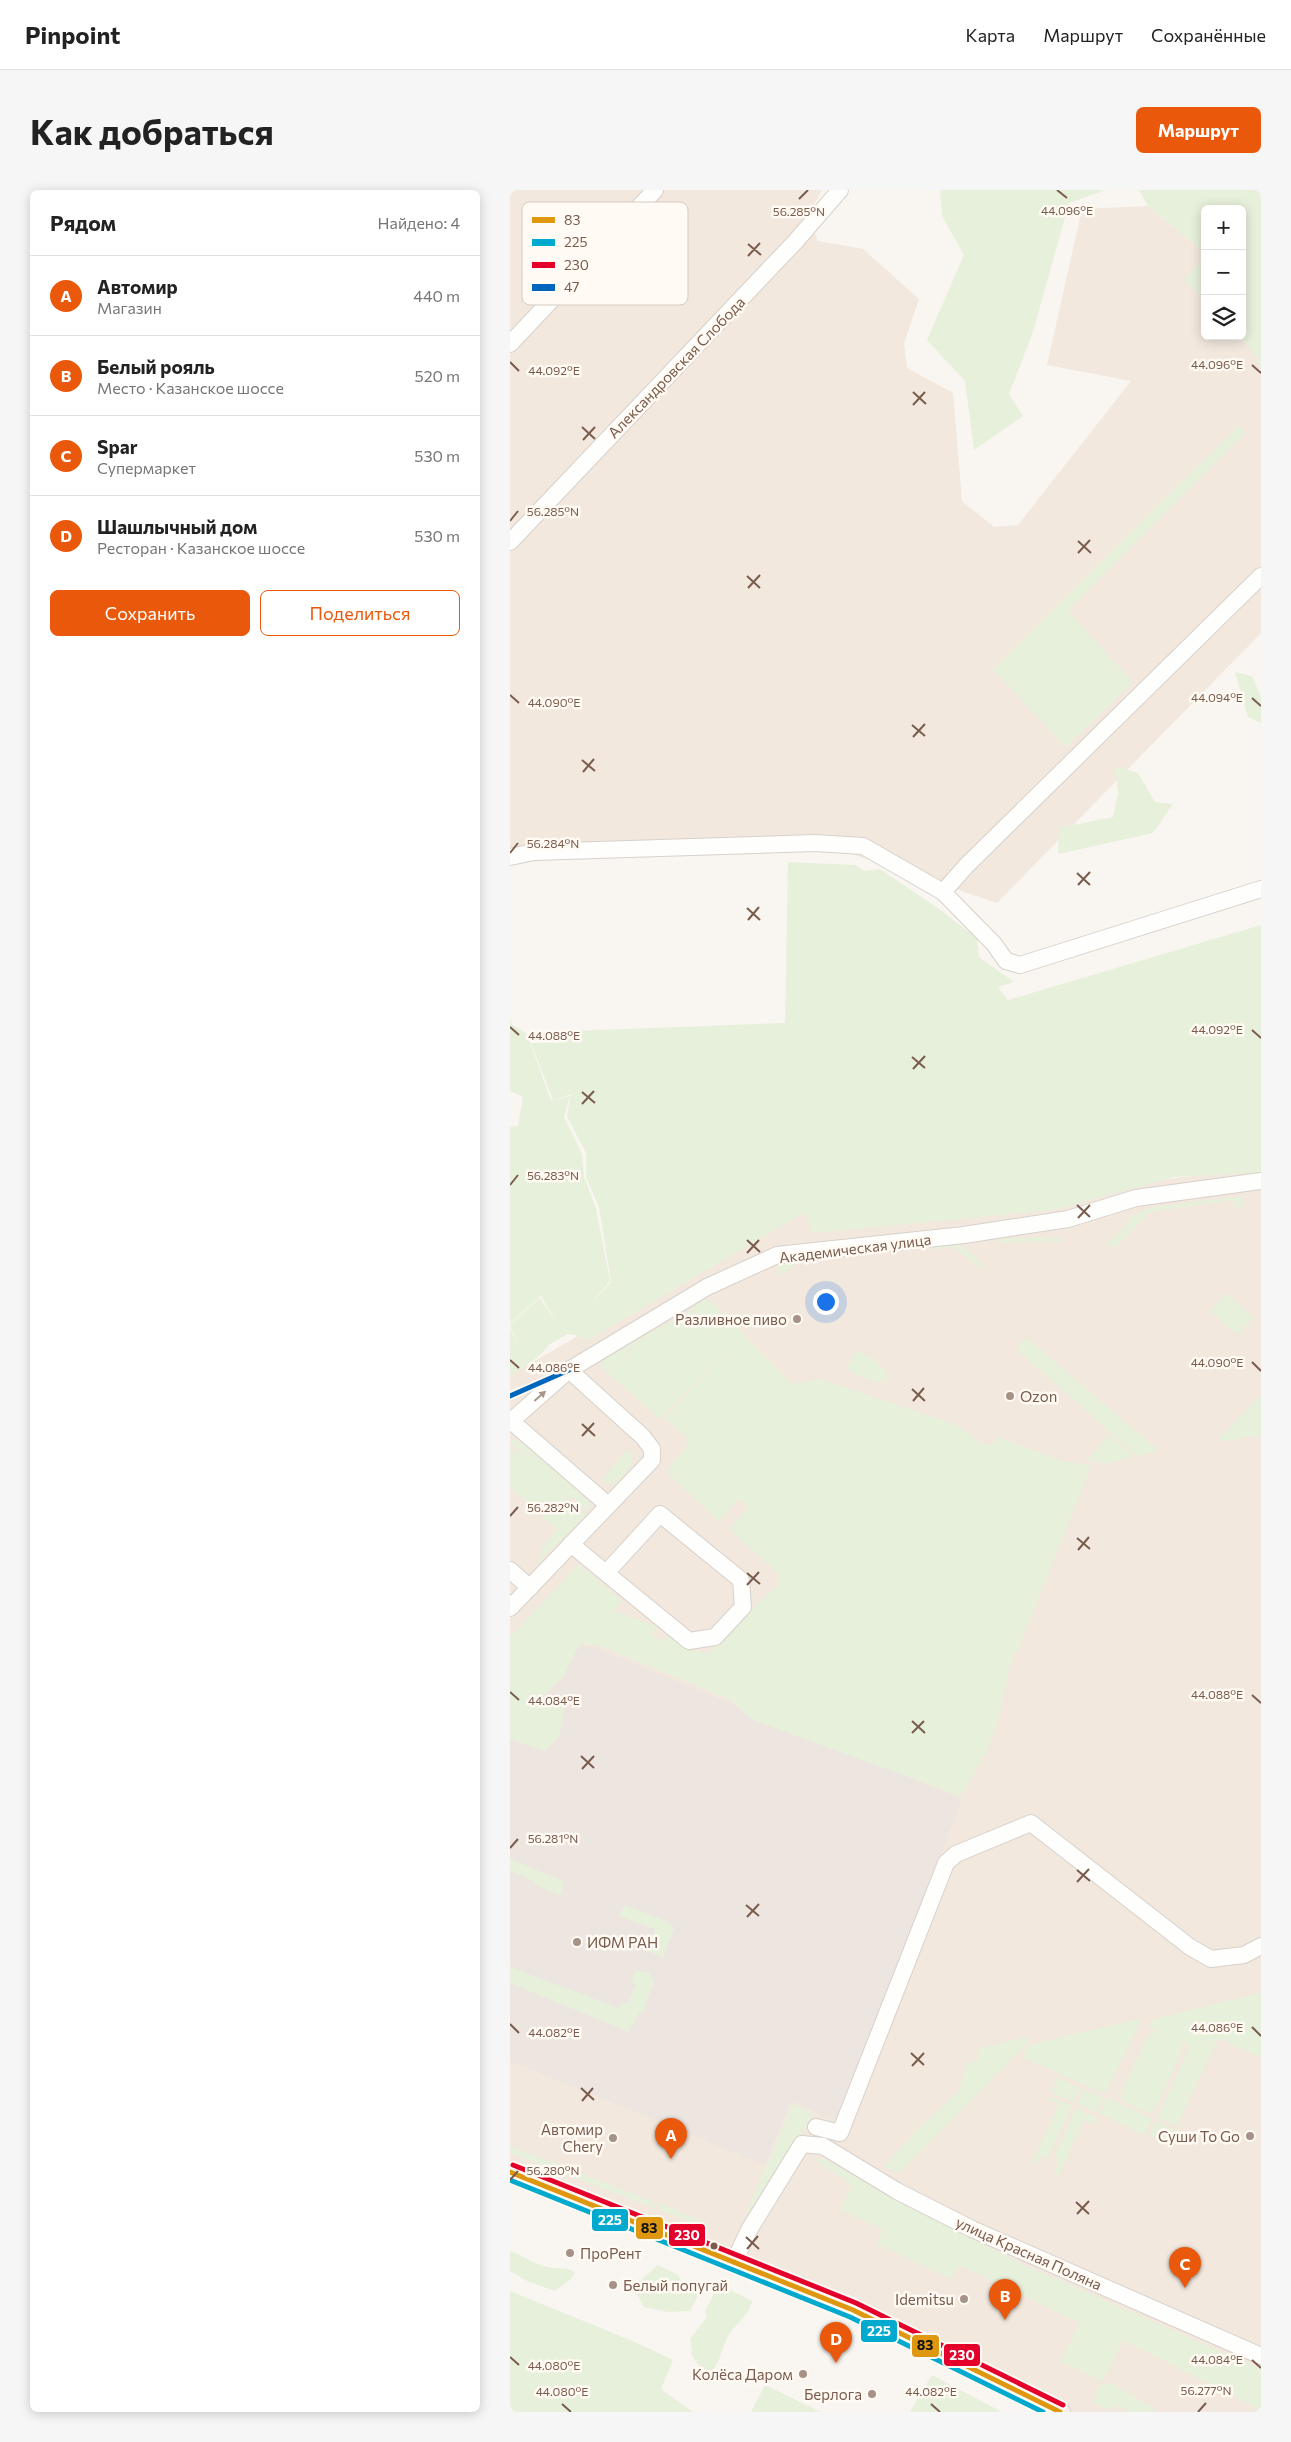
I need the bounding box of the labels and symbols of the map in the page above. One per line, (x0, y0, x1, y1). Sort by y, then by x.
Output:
legend (522, 202, 688, 305)
text: 44.096°E (1041, 203, 1093, 217)
text: 56.285°N (773, 204, 825, 218)
text: 83 (564, 211, 580, 228)
text: 225 (564, 233, 588, 250)
text: 230 (564, 256, 589, 273)
text: 47 (564, 278, 580, 295)
street label: Александровская Слобода (604, 293, 748, 441)
text: 44.096°E (1191, 357, 1243, 371)
text: 44.092°E (528, 363, 580, 377)
text: 56.285°N (527, 504, 579, 518)
text: 44.094°E (1191, 690, 1243, 704)
text: 44.090°E (528, 695, 580, 709)
text: 56.284°N (527, 836, 579, 850)
text: 44.092°E (1191, 1022, 1243, 1036)
text: 44.088°E (528, 1028, 580, 1042)
text: 56.283°N (527, 1168, 579, 1182)
street label: Академическая улица (778, 1230, 932, 1266)
your location (813, 1289, 839, 1315)
place label: Разливное пиво (675, 1310, 787, 1328)
marker: Разливное пиво (791, 1313, 803, 1325)
text: 44.090°E (1191, 1355, 1243, 1369)
text: 44.086°E (528, 1360, 580, 1374)
place label: Ozon (1020, 1387, 1057, 1405)
one-way arrow (533, 1390, 545, 1402)
marker: Ozon (1004, 1390, 1016, 1402)
text: 56.282°N (527, 1500, 579, 1514)
text: 44.088°E (1191, 1687, 1243, 1701)
text: 44.084°E (528, 1693, 580, 1707)
text: 56.281°N (528, 1831, 578, 1845)
place label: ИФМ РАН (587, 1933, 658, 1951)
marker: ИФМ РАН (571, 1936, 583, 1948)
text: 44.086°E (1191, 2020, 1243, 2034)
text: 44.082°E (528, 2025, 580, 2039)
pin: A (655, 2118, 687, 2159)
place label: Автомир Chery (541, 2120, 603, 2155)
place label: Суши To Go (1158, 2127, 1240, 2145)
marker: Суши To Go (1244, 2130, 1256, 2142)
marker: Автомир Chery (607, 2132, 619, 2144)
text: 56.280°N (526, 2163, 580, 2177)
line badge: 225 (591, 2208, 629, 2232)
text: 225 (598, 2211, 622, 2228)
street label: улица Красная Поляна (953, 2213, 1105, 2293)
line badge: 83 (635, 2216, 664, 2240)
text: 83 (641, 2219, 657, 2236)
line badge: 230 (668, 2223, 706, 2247)
text: 230 (674, 2226, 700, 2243)
unlabelled marker (709, 2241, 719, 2251)
place label: ПроРент (580, 2244, 642, 2262)
marker: ПроРент (564, 2247, 576, 2259)
pin: C (1169, 2247, 1201, 2288)
place label: Белый попугай (623, 2276, 728, 2294)
marker: Белый попугай (607, 2279, 619, 2291)
pin: B (989, 2279, 1021, 2320)
place label: Idemitsu (895, 2290, 954, 2308)
marker: Idemitsu (958, 2293, 970, 2305)
line badge: 225 (860, 2319, 898, 2343)
pin: D (820, 2322, 852, 2363)
text: 225 (867, 2322, 891, 2339)
line badge: 83 (911, 2334, 940, 2358)
text: 83 (917, 2336, 933, 2353)
line badge: 230 (943, 2343, 981, 2367)
text: 230 (949, 2346, 975, 2363)
text: 44.084°E (1191, 2352, 1243, 2366)
text: 44.080°E (528, 2358, 580, 2372)
place label: Колёса Даром (692, 2365, 793, 2383)
marker: Колёса Даром (797, 2368, 809, 2380)
text: 56.277°N (1181, 2383, 1231, 2397)
text: 44.080°E (536, 2384, 588, 2398)
text: 44.082°E (905, 2384, 957, 2398)
place label: Берлога (804, 2385, 862, 2403)
marker: Берлога (866, 2388, 878, 2400)

